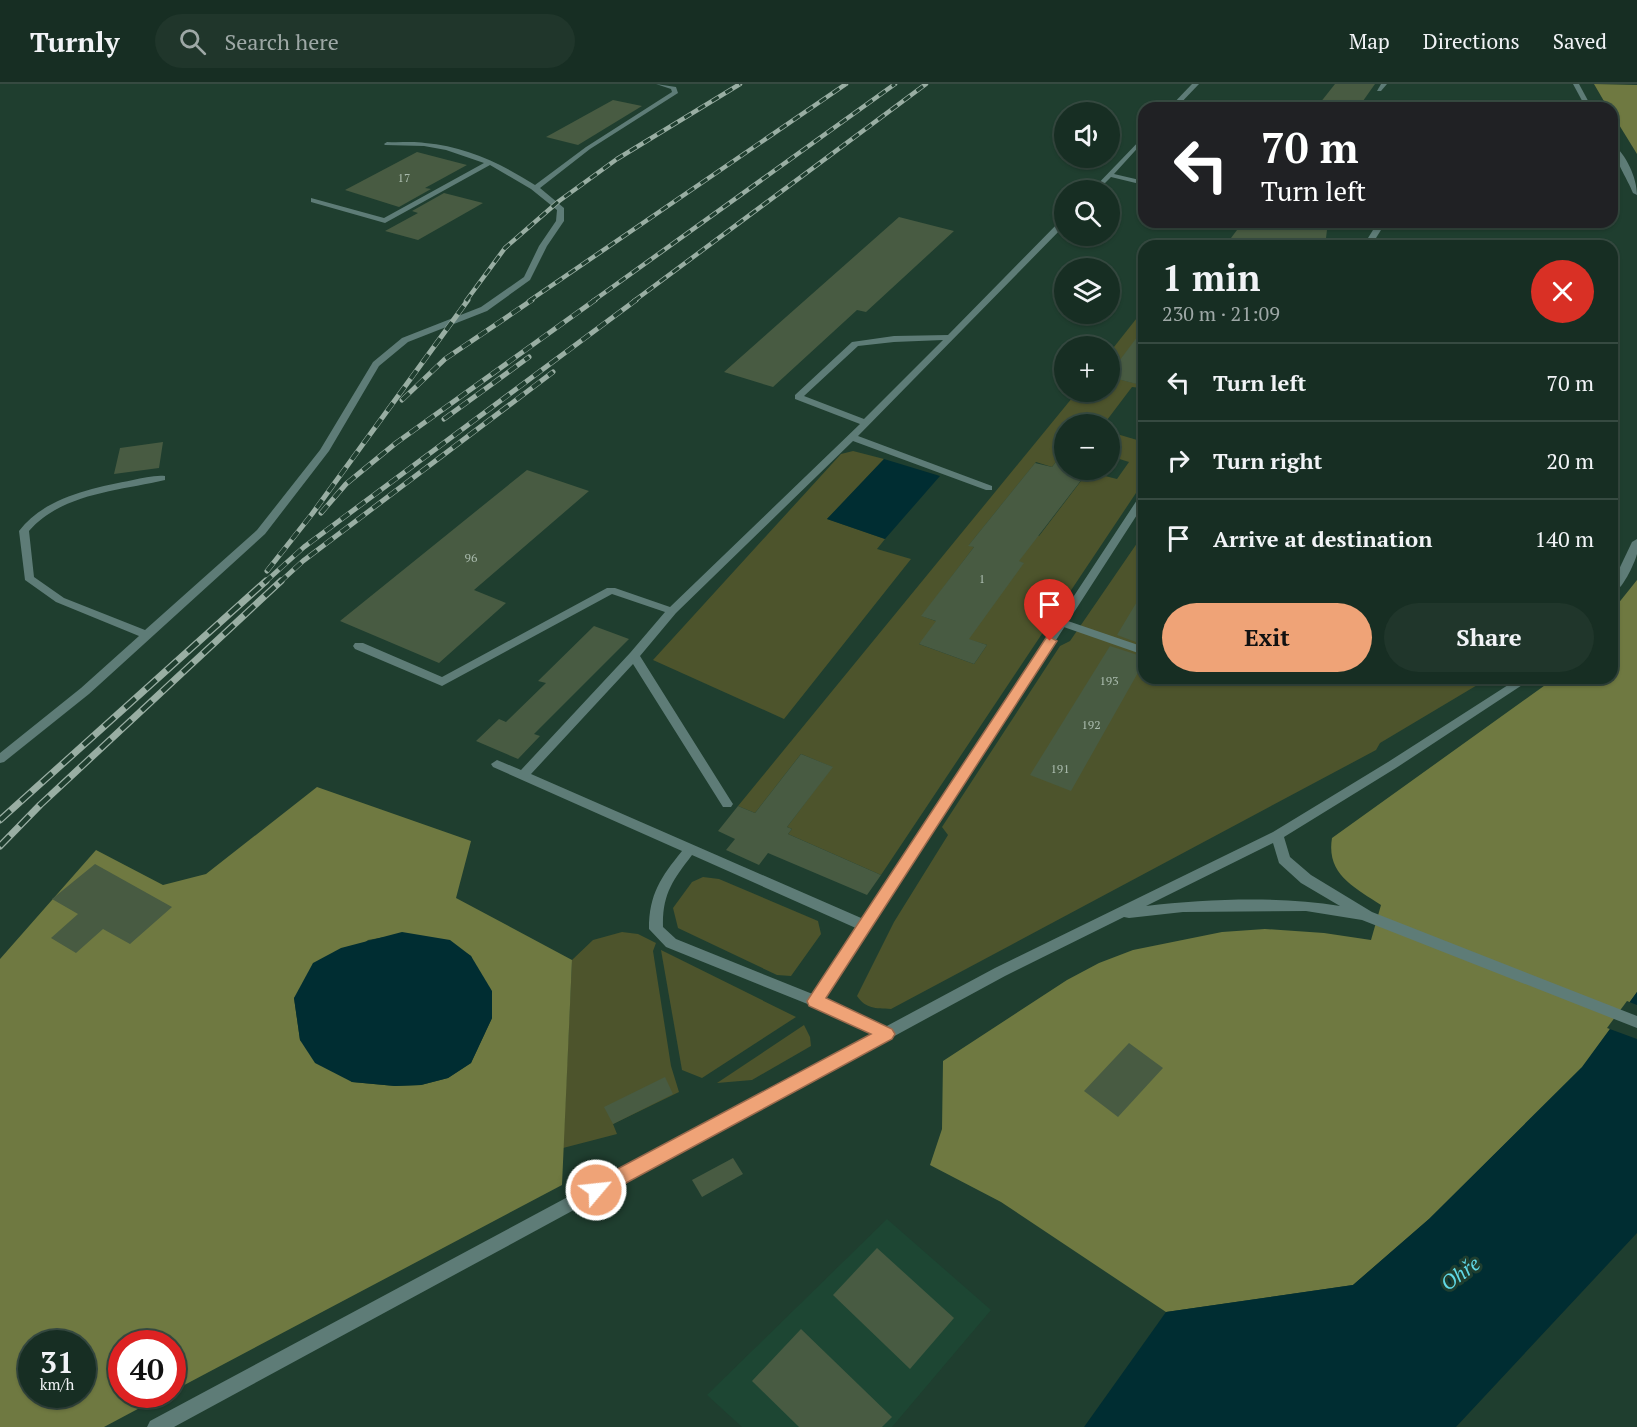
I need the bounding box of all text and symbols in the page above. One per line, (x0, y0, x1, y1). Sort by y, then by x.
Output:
search box (155, 14, 575, 68)
text: Turnly (30, 23, 119, 60)
icon: search (176, 25, 209, 58)
text: Search here (224, 27, 339, 56)
text: Map (1349, 27, 1390, 55)
text: Directions (1423, 27, 1520, 55)
text: Saved (1553, 27, 1607, 55)
map controls (1054, 102, 1120, 480)
button: sound (1054, 102, 1120, 168)
text: 70 m (1261, 119, 1359, 175)
icon: left (1162, 126, 1240, 204)
house number: 17 (398, 170, 410, 185)
text: Turn left (1261, 173, 1366, 209)
button: search (1054, 180, 1120, 246)
text: 1 min (1162, 254, 1260, 301)
button: layers (1054, 258, 1120, 324)
button: close (1531, 260, 1594, 323)
text: 230 m · 21:09 (1162, 300, 1280, 327)
button: + (1054, 336, 1120, 402)
icon: left (1162, 366, 1195, 399)
text: Turn left (1213, 368, 1306, 397)
text: 70 m (1546, 368, 1594, 397)
button: − (1054, 414, 1120, 480)
icon: right (1162, 444, 1195, 477)
text: Turn right (1213, 446, 1322, 475)
text: 20 m (1546, 446, 1594, 475)
icon: arrive (1162, 522, 1195, 555)
text: Arrive at destination (1213, 524, 1432, 553)
text: 140 m (1534, 524, 1594, 553)
house number: 96 (465, 550, 478, 565)
house number: 1 (979, 571, 985, 586)
pin (1024, 579, 1075, 641)
icon: arrive (1033, 588, 1066, 621)
button: Exit (1162, 603, 1372, 672)
button: Share (1384, 603, 1594, 672)
house number: 193 (1099, 673, 1119, 688)
house number: 192 (1081, 717, 1101, 732)
house number: 191 (1050, 761, 1070, 776)
position arrow (564, 1158, 628, 1222)
water label: Ohře (1435, 1250, 1485, 1296)
speed limit sign: 40 (108, 1330, 186, 1408)
text: 31 (40, 1342, 74, 1382)
text: km/h (40, 1374, 74, 1394)

